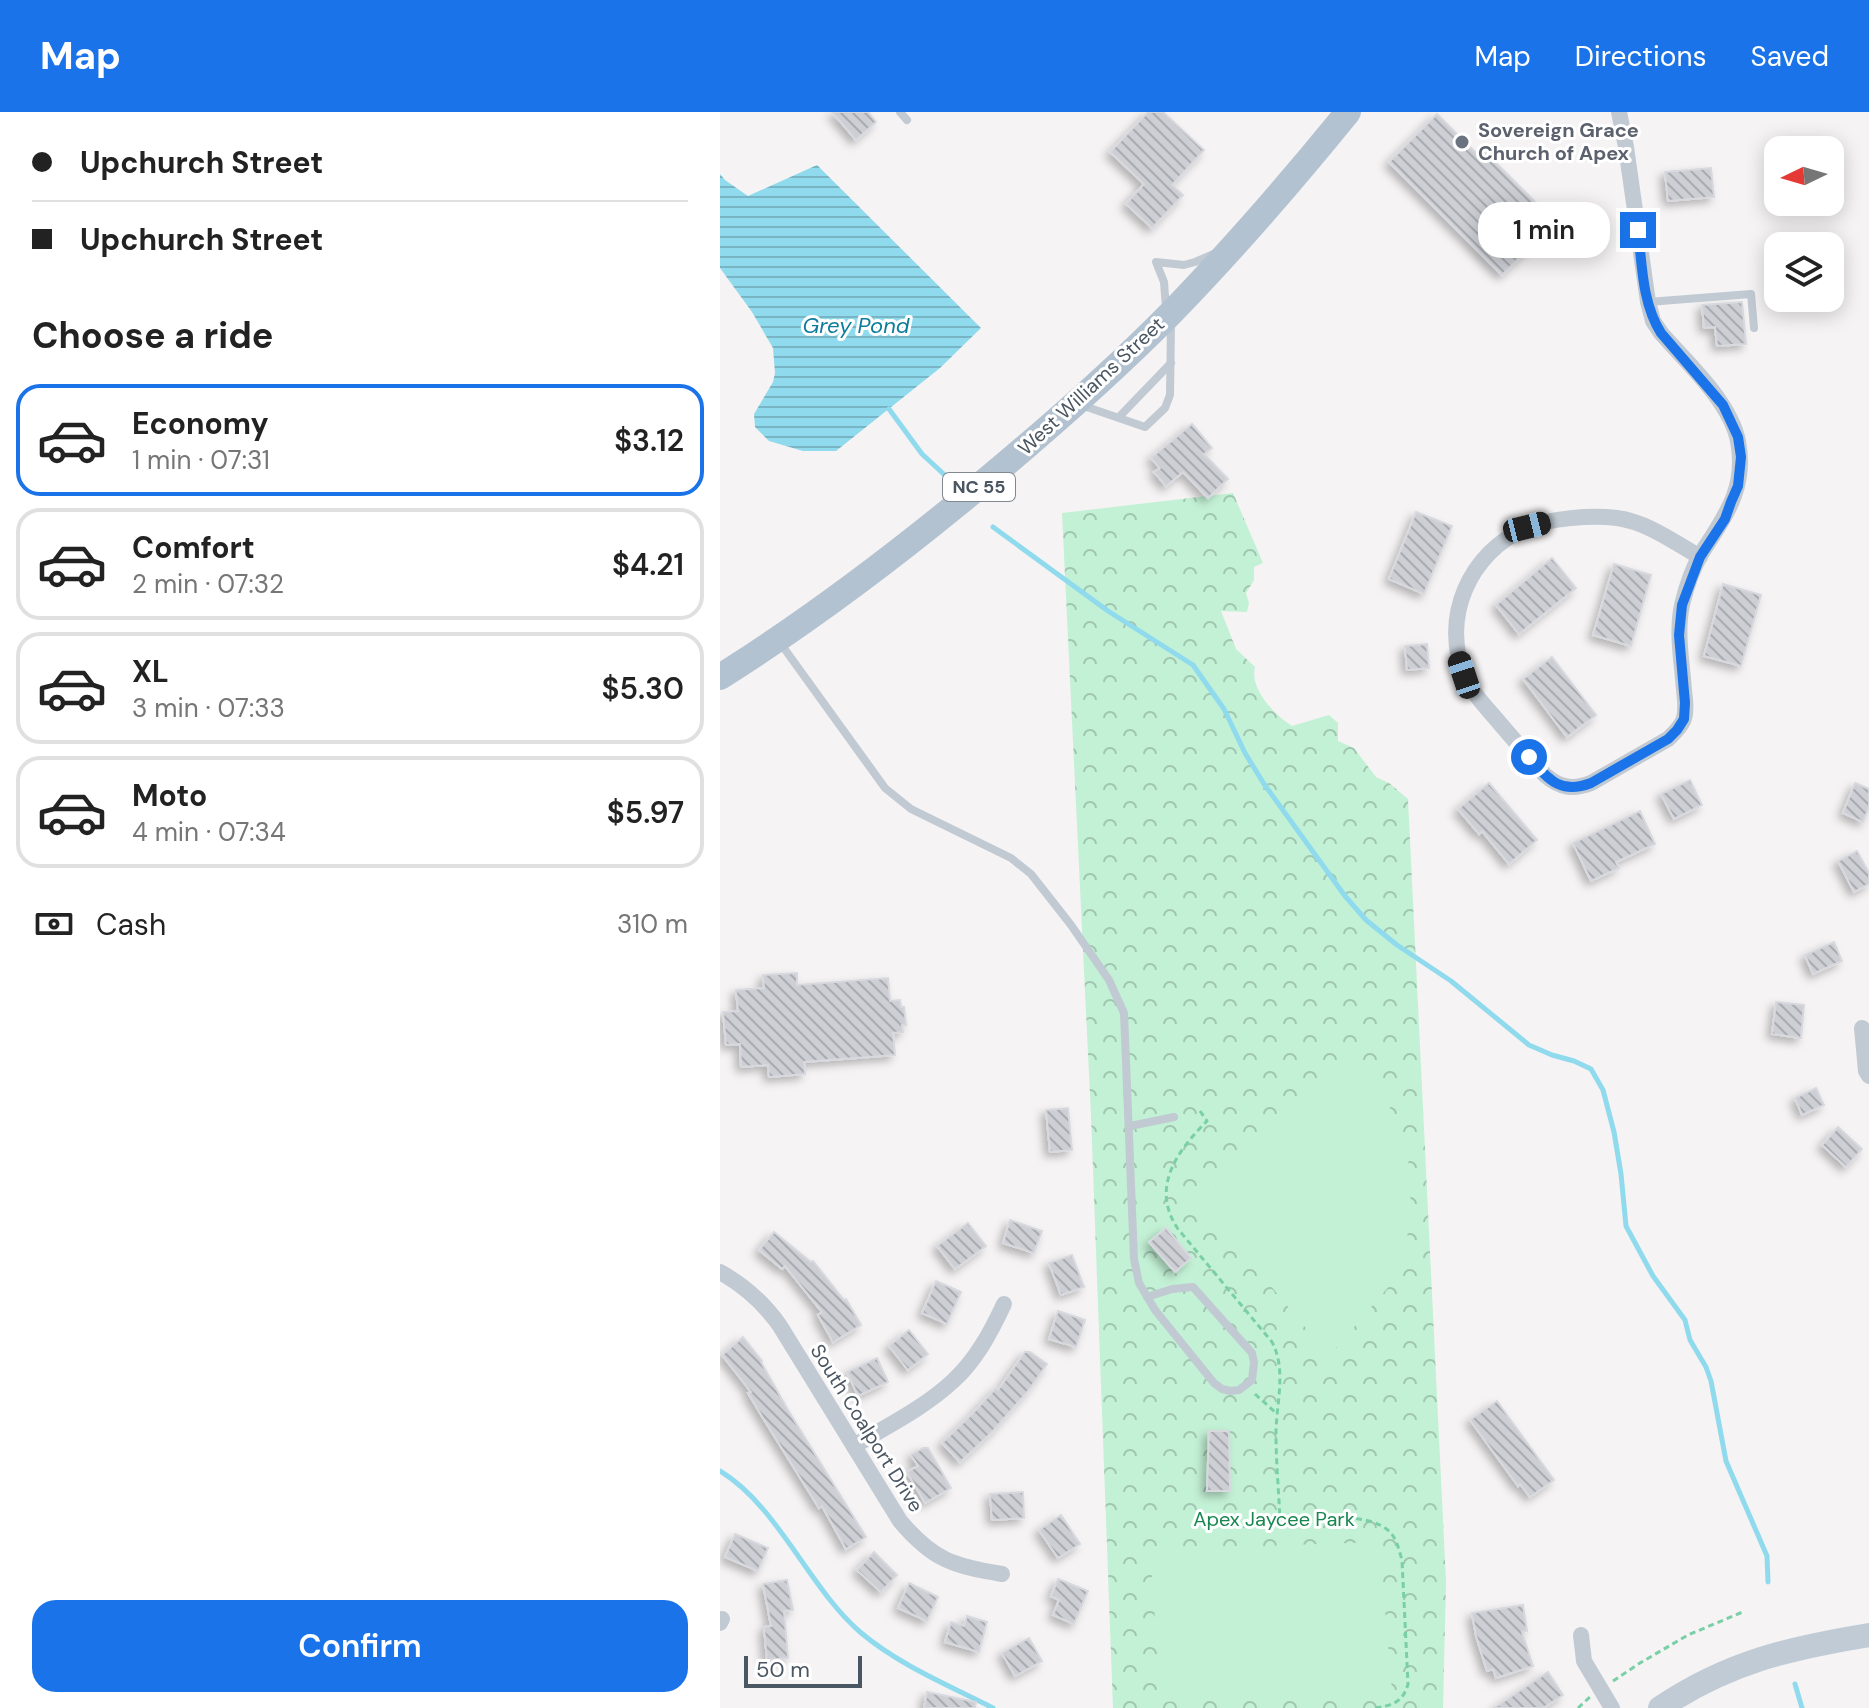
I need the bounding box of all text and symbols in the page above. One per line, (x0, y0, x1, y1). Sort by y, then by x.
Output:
text: Map (40, 31, 121, 81)
text: Map (1474, 38, 1531, 75)
text: Directions (1575, 38, 1707, 75)
text: Saved (1751, 38, 1829, 75)
place label: Sovereign Grace Church of Apex (1478, 117, 1639, 166)
marker: Sovereign Grace Church of Apex (1453, 133, 1471, 151)
north arrow (1764, 136, 1844, 216)
map controls (1764, 136, 1844, 312)
text: Upchurch Street (80, 143, 323, 182)
callout: 1 min (1478, 202, 1610, 258)
route end (1620, 212, 1656, 248)
text: 1 min (1513, 213, 1575, 247)
text: Upchurch Street (80, 220, 323, 259)
button: layers (1764, 232, 1844, 312)
water label: Grey Pond (803, 311, 910, 340)
street label: West Williams Street (1012, 311, 1170, 461)
text: Choose a ride (32, 312, 273, 359)
icon: car (36, 404, 108, 476)
text: Economy (132, 404, 269, 443)
text: $3.12 (614, 421, 684, 460)
text: 1 min · 07:31 (132, 443, 270, 477)
road number: NC 55 (943, 473, 1015, 501)
car (1501, 510, 1553, 544)
icon: car (36, 528, 108, 600)
text: Comfort (132, 528, 255, 567)
text: $4.21 (612, 545, 684, 584)
text: 2 min · 07:32 (132, 567, 284, 601)
car (1445, 648, 1483, 702)
icon: car (36, 652, 108, 724)
text: XL (132, 652, 169, 691)
text: $5.30 (602, 669, 684, 708)
text: 3 min · 07:33 (132, 691, 285, 725)
route start (1511, 739, 1547, 775)
icon: car (36, 776, 108, 848)
text: Moto (132, 776, 207, 815)
text: $5.97 (607, 793, 684, 832)
text: 4 min · 07:34 (132, 815, 286, 849)
icon: cash (32, 902, 76, 946)
text: Cash (96, 905, 166, 944)
text: 310 m (617, 907, 688, 941)
street label: South Coalport Drive (805, 1339, 929, 1517)
park label: Apex Jaycee Park (1193, 1506, 1355, 1532)
button: Confirm (32, 1600, 688, 1692)
scale bar (744, 1652, 862, 1688)
text: 50 m (756, 1655, 810, 1684)

